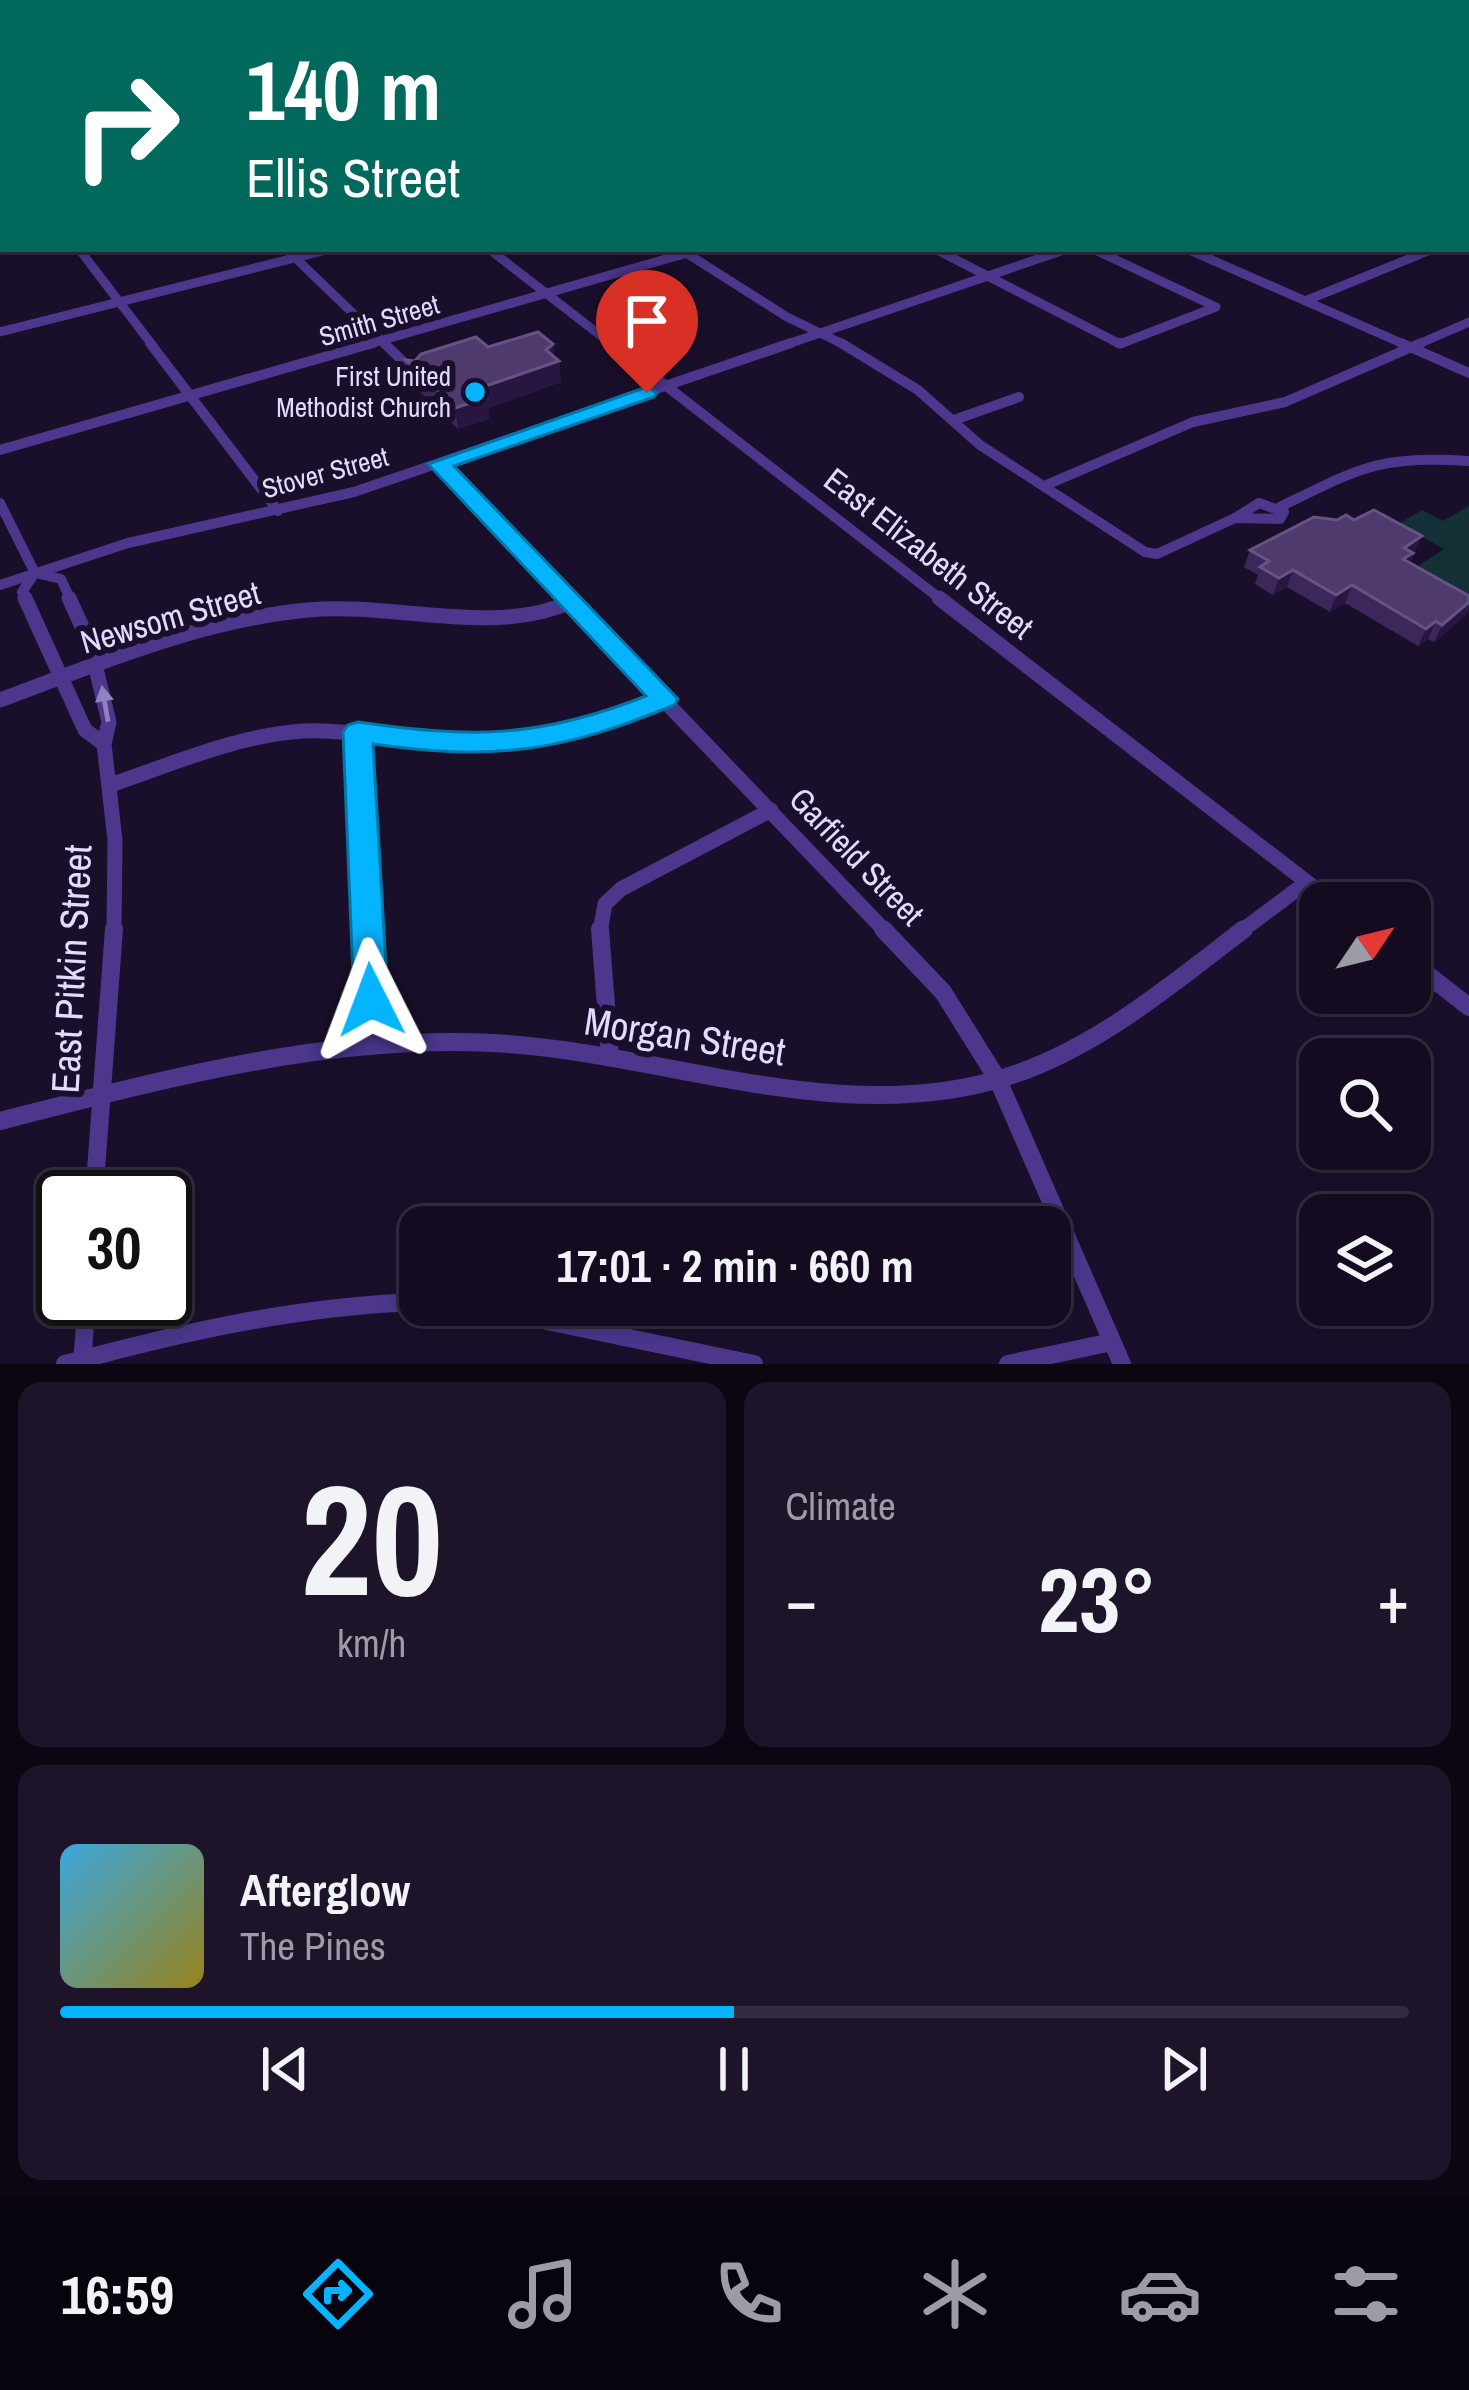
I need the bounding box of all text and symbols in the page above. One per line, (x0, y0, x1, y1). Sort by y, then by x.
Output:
text: 140 m (246, 33, 441, 146)
icon: right (48, 48, 204, 204)
text: Ellis Street (246, 141, 460, 214)
pin (596, 270, 698, 393)
street label: Smith Street (315, 286, 443, 354)
icon: arrive (614, 288, 680, 354)
place label: First United Methodist Church (276, 358, 451, 425)
marker: First United Methodist Church (462, 379, 488, 405)
street label: Stover Street (258, 438, 392, 506)
street label: East Elizabeth Street (815, 457, 1043, 649)
street label: Newsom Street (75, 570, 265, 664)
one-way arrow (95, 685, 113, 723)
street label: Garfield Street (780, 777, 934, 935)
street label: East Pitkin Street (39, 843, 103, 1095)
north arrow (1299, 882, 1431, 1014)
map controls (1299, 882, 1431, 1326)
position arrow (308, 937, 434, 1063)
street label: Morgan Street (581, 994, 789, 1078)
button: search (1299, 1038, 1431, 1170)
speed limit sign: 30 (36, 1170, 192, 1326)
button: layers (1299, 1194, 1431, 1326)
text: 17:01 · 2 min · 660 m (557, 1235, 913, 1296)
text: 20 (301, 1434, 443, 1644)
text: Climate (786, 1480, 896, 1532)
text: 23° (1038, 1539, 1156, 1660)
text: − (786, 1555, 817, 1644)
text: + (1377, 1555, 1409, 1644)
text: km/h (337, 1617, 406, 1669)
text: Afterglow (240, 1859, 410, 1920)
text: The Pines (240, 1920, 386, 1972)
icon: previous (252, 2036, 318, 2102)
icon: pause (701, 2036, 767, 2102)
icon: next (1151, 2036, 1217, 2102)
icon: directions (296, 2252, 380, 2336)
icon: music (501, 2252, 585, 2336)
icon: phone (707, 2252, 791, 2336)
icon: climate (913, 2252, 997, 2336)
icon: car (1118, 2252, 1202, 2336)
icon: filters (1324, 2252, 1408, 2336)
text: 16:59 (61, 2258, 174, 2331)

